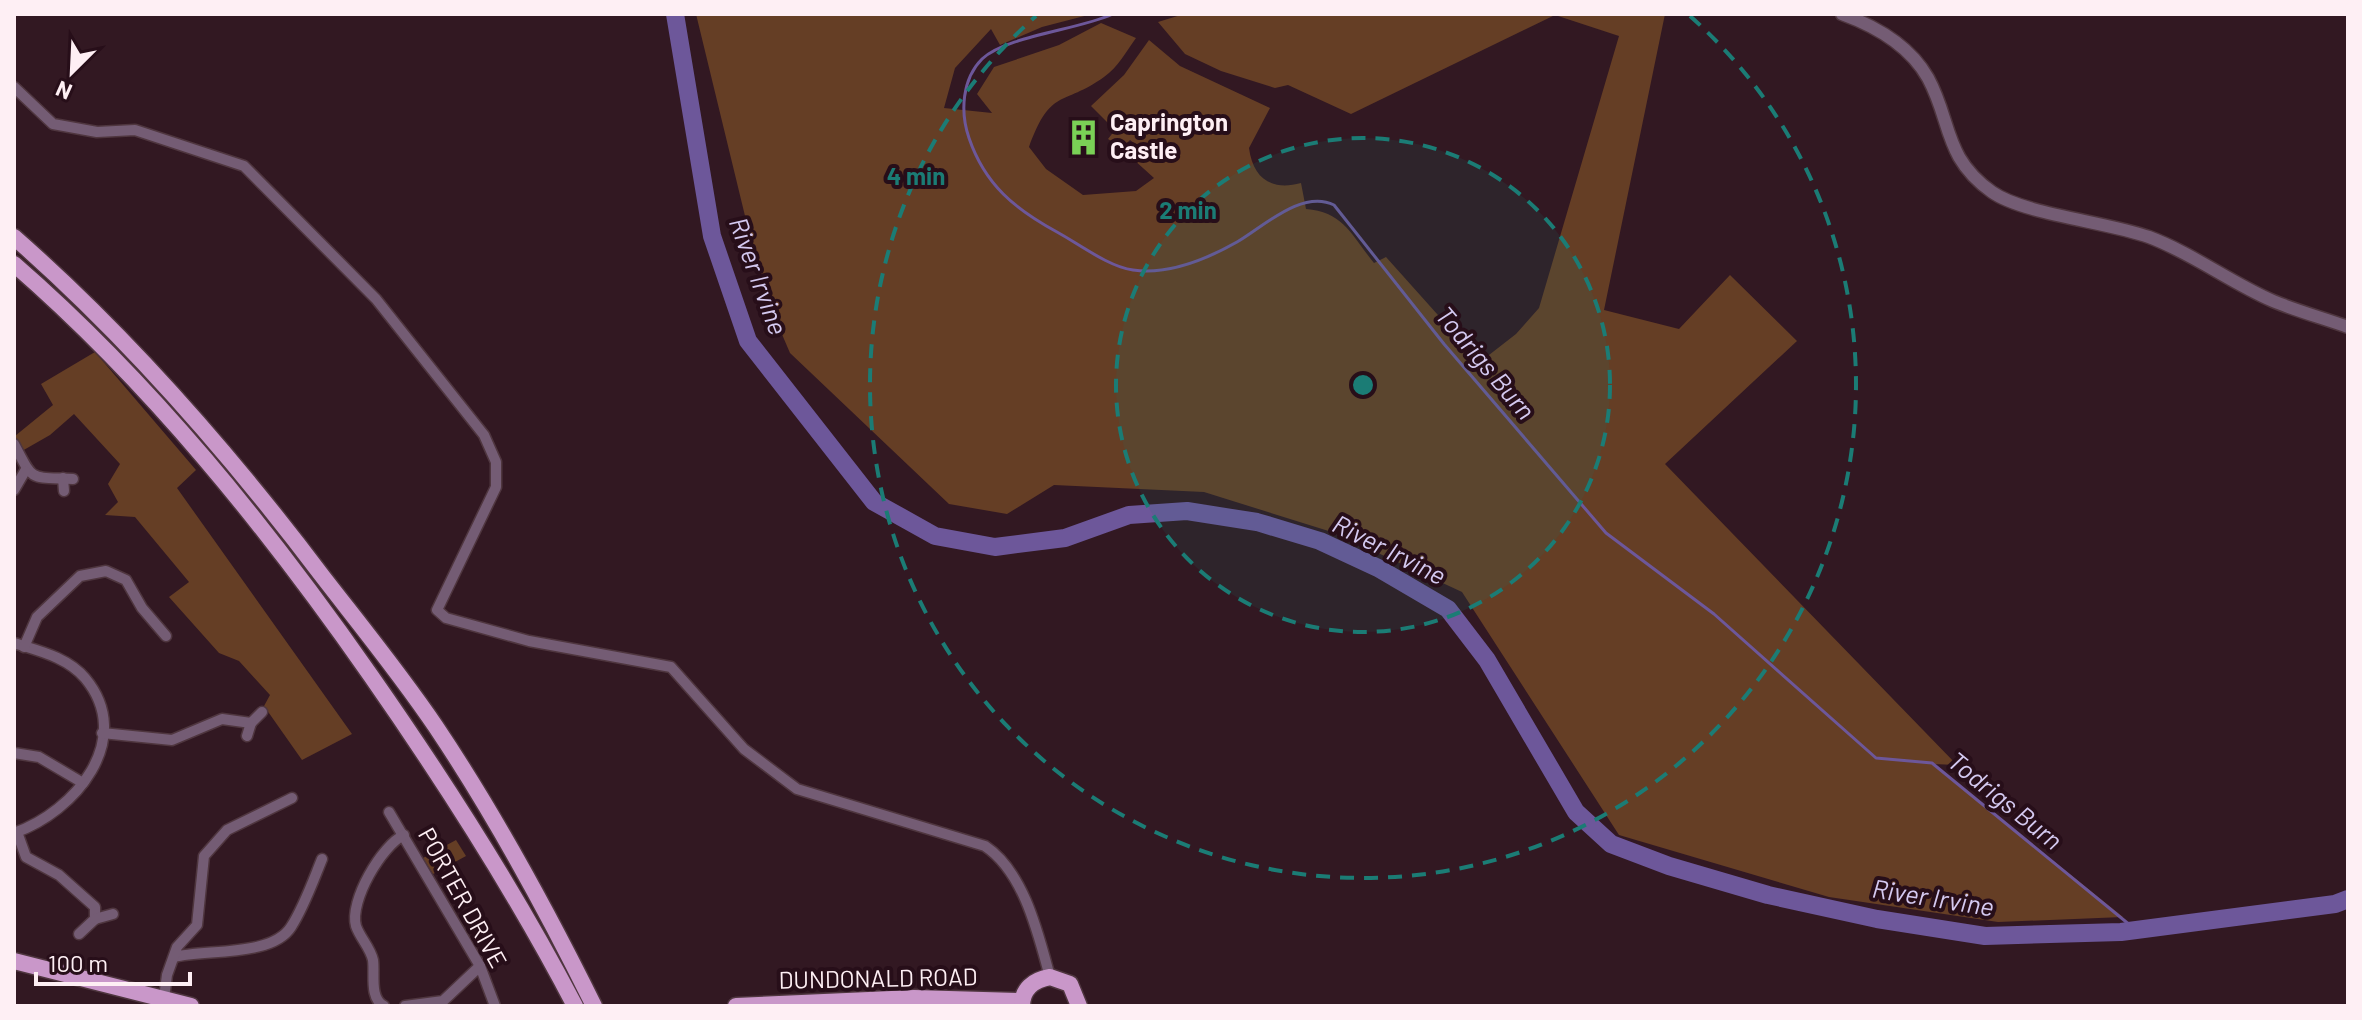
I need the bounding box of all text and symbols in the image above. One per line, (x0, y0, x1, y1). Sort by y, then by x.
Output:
north arrow (32, 32, 112, 112)
text: N (51, 76, 75, 106)
place label: Caprington Castle (1110, 107, 1228, 164)
building icon: Caprington Castle (1065, 118, 1103, 156)
text: 4 min (887, 161, 945, 190)
text: 2 min (1159, 195, 1217, 224)
water label: River Irvine (724, 212, 795, 338)
water label: Todrigs Burn (1430, 299, 1542, 425)
centre of rings (1349, 371, 1377, 399)
water label: River Irvine (1328, 507, 1451, 590)
water label: Todrigs Burn (1943, 744, 2069, 855)
street label: PORTER DRIVE (413, 822, 514, 972)
water label: River Irvine (1870, 872, 1996, 921)
scale bar (36, 936, 190, 986)
text: 100 m (48, 948, 108, 977)
street label: DUNDONALD ROAD (778, 961, 978, 994)

